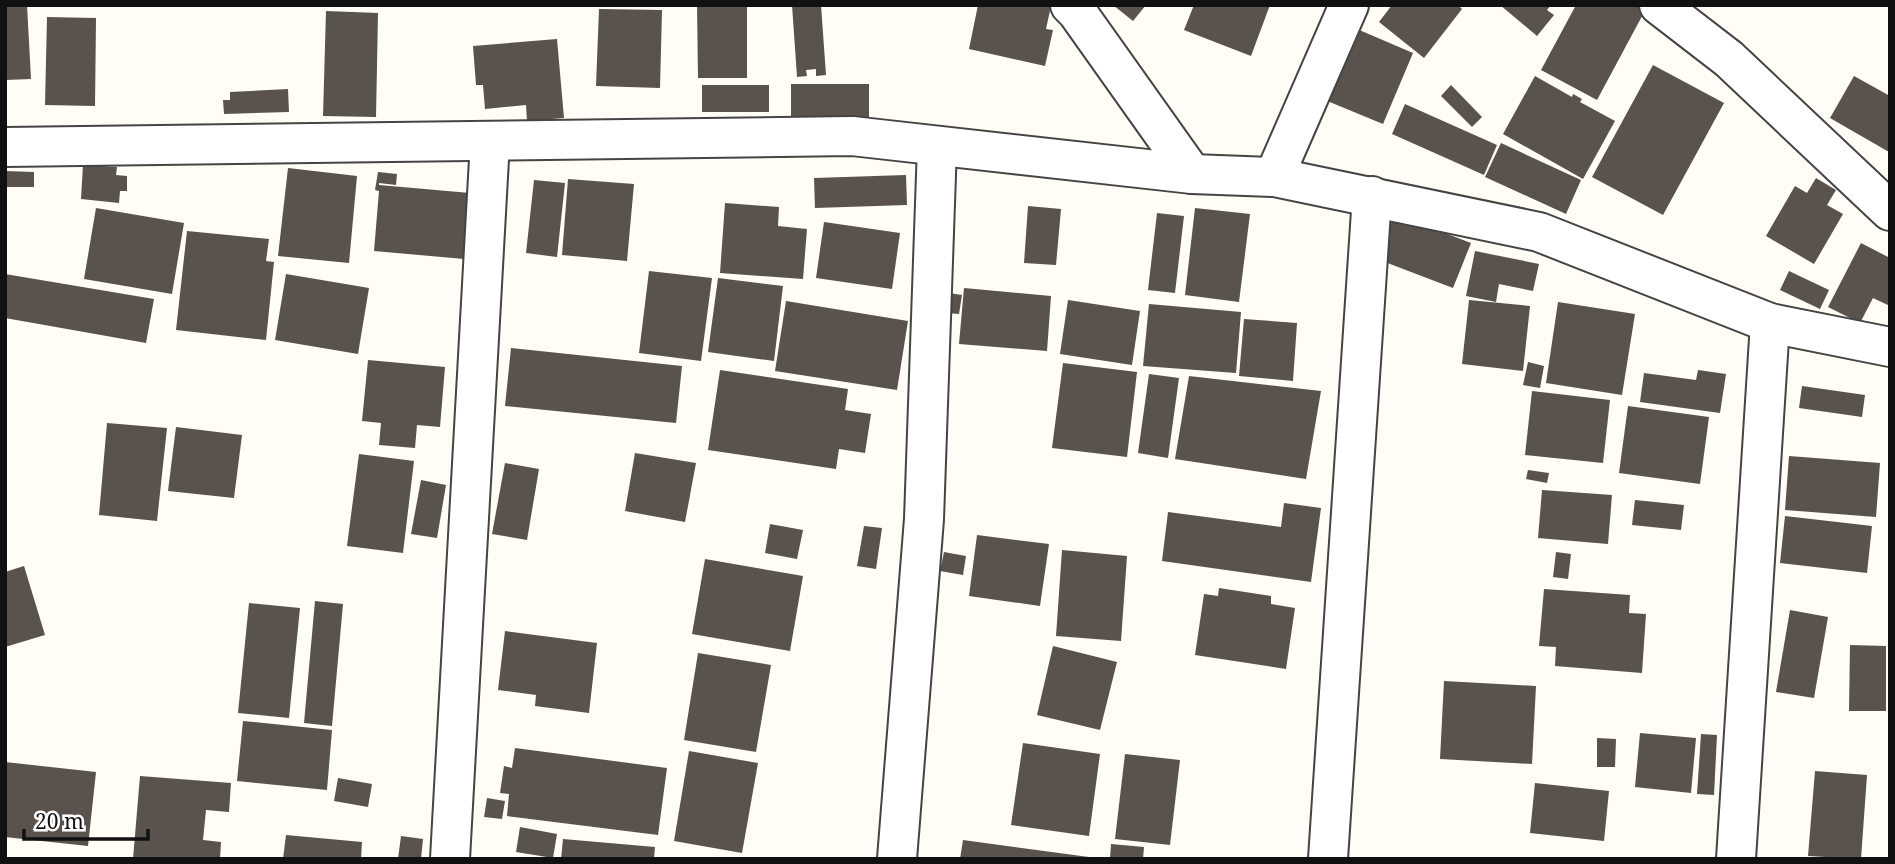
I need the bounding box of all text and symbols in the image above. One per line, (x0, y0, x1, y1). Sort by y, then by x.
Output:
scale bar (24, 798, 149, 842)
text: 20 m (35, 807, 84, 835)

